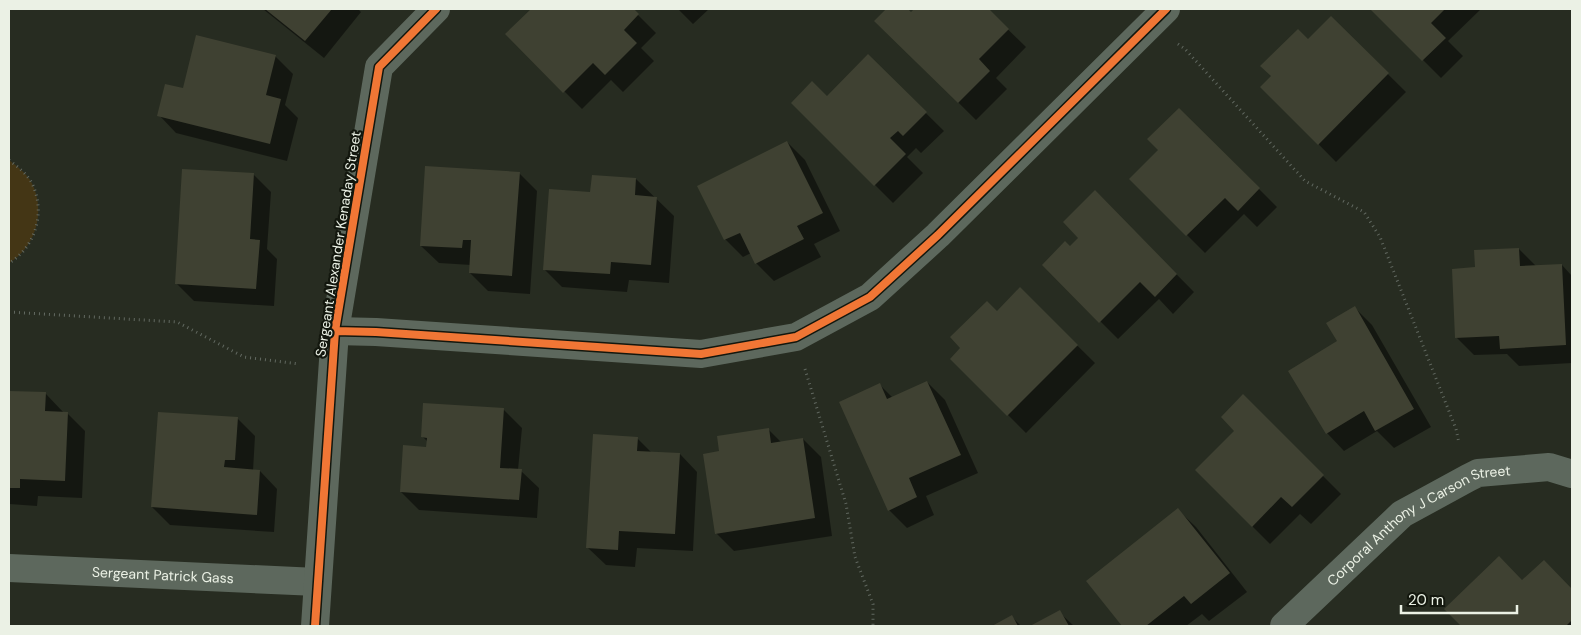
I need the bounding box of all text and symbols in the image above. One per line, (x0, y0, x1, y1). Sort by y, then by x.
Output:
street label: Sergeant Alexander Kenaday Street (311, 130, 365, 358)
street label: Corporal Anthony J Carson Street (1323, 461, 1511, 590)
street label: Sergeant Patrick Gass (92, 563, 234, 587)
scale bar (1401, 582, 1517, 614)
text: 20 m (1408, 590, 1444, 610)

